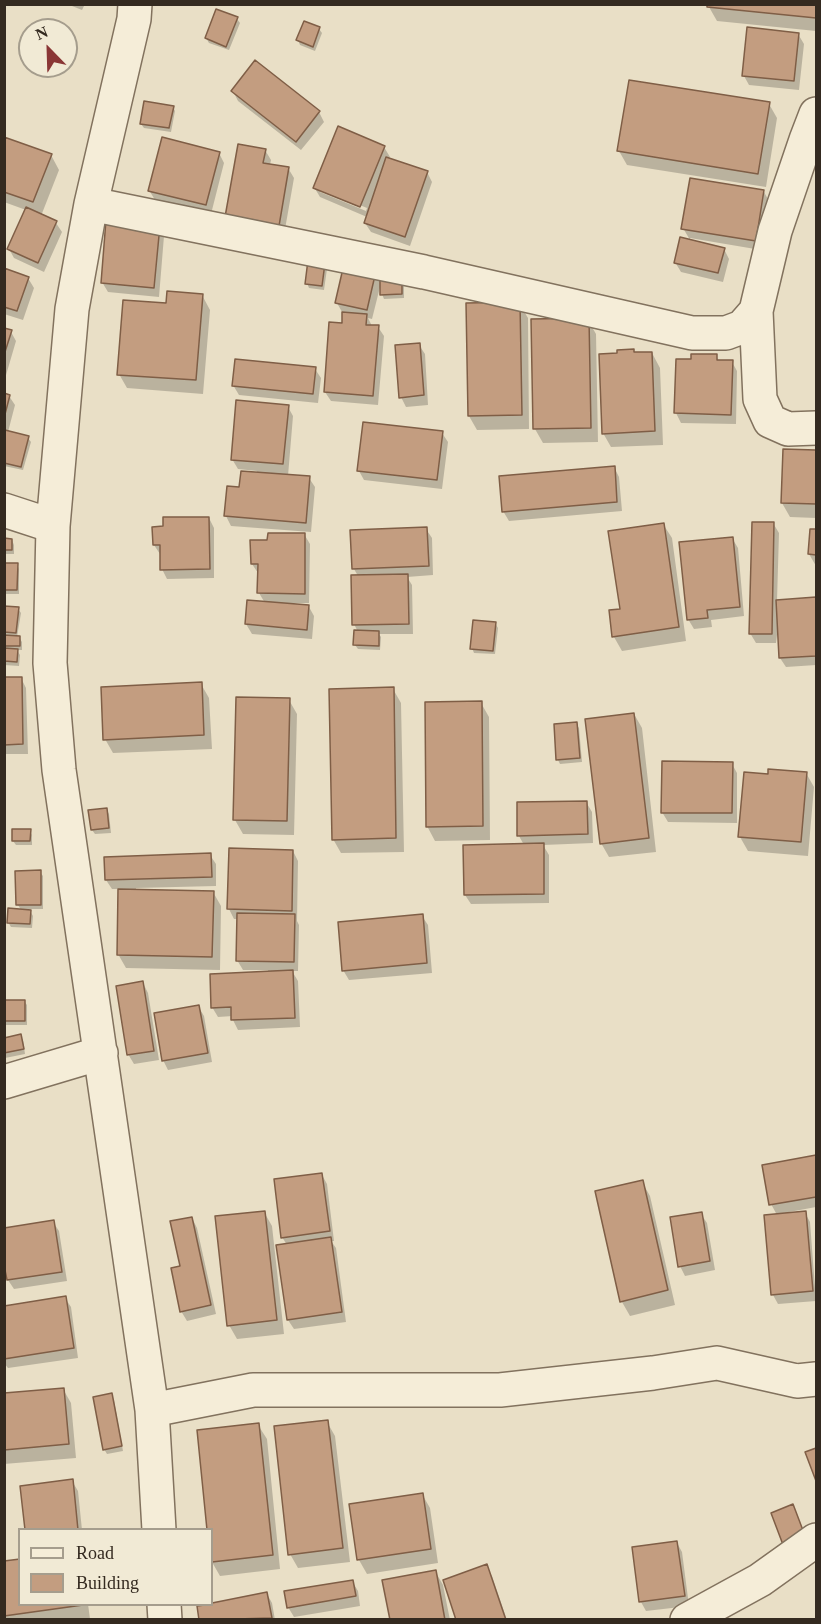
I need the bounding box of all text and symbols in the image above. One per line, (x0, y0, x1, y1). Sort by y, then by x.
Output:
north arrow (18, 18, 78, 78)
text: N (33, 23, 50, 43)
legend (18, 1528, 213, 1606)
text: Road (76, 1543, 114, 1563)
text: Building (76, 1573, 139, 1593)

